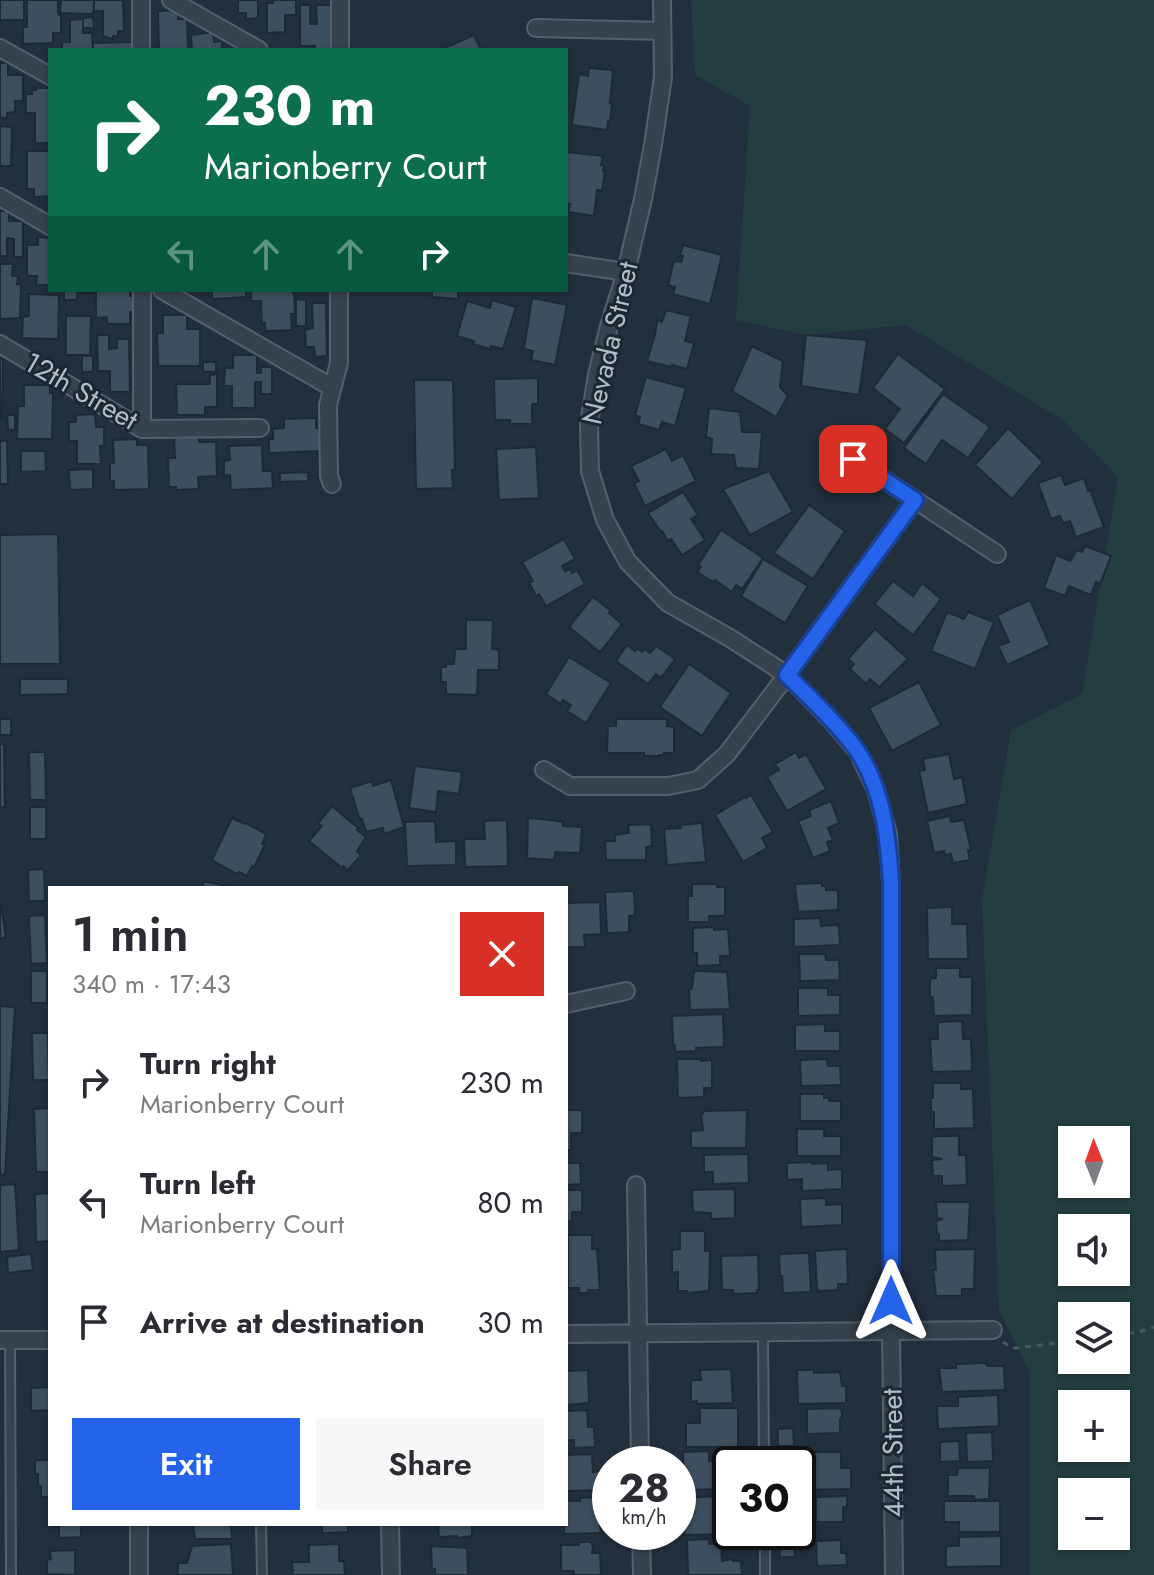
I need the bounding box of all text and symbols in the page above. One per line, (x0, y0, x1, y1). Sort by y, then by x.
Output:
text: 230 m (204, 65, 375, 146)
icon: right (72, 80, 176, 184)
text: Marionberry Court (204, 140, 486, 192)
icon: left (160, 232, 204, 276)
icon: ahead (244, 232, 288, 276)
icon: ahead (328, 232, 372, 276)
icon: right (412, 232, 456, 276)
street label: Nevada Street (571, 257, 649, 429)
street label: 12th Street (17, 342, 146, 440)
pin (819, 425, 887, 493)
icon: arrive (831, 437, 875, 481)
text: 1 min (72, 900, 189, 969)
button: close (460, 912, 544, 996)
text: 340 m · 17:43 (72, 965, 231, 1003)
text: Turn right (140, 1042, 276, 1085)
icon: right (72, 1060, 116, 1104)
text: 230 m (460, 1061, 544, 1104)
text: Marionberry Court (140, 1085, 344, 1123)
north arrow (1058, 1126, 1130, 1198)
map controls (1058, 1126, 1130, 1550)
text: Turn left (140, 1162, 255, 1205)
icon: left (72, 1180, 116, 1224)
text: 80 m (477, 1181, 544, 1224)
text: Marionberry Court (140, 1205, 344, 1243)
button: sound (1058, 1214, 1130, 1286)
position arrow (849, 1259, 933, 1343)
icon: arrive (72, 1300, 116, 1344)
text: Arrive at destination (140, 1301, 425, 1344)
text: 30 m (477, 1301, 544, 1344)
button: layers (1058, 1302, 1130, 1374)
street label: 44th Street (871, 1388, 915, 1518)
button: + (1058, 1390, 1130, 1462)
button: Exit (72, 1418, 300, 1510)
button: Share (316, 1418, 544, 1510)
speed limit sign: 30 (712, 1446, 816, 1550)
text: 28 (618, 1459, 670, 1517)
button: − (1058, 1478, 1130, 1550)
text: km/h (621, 1503, 667, 1532)

